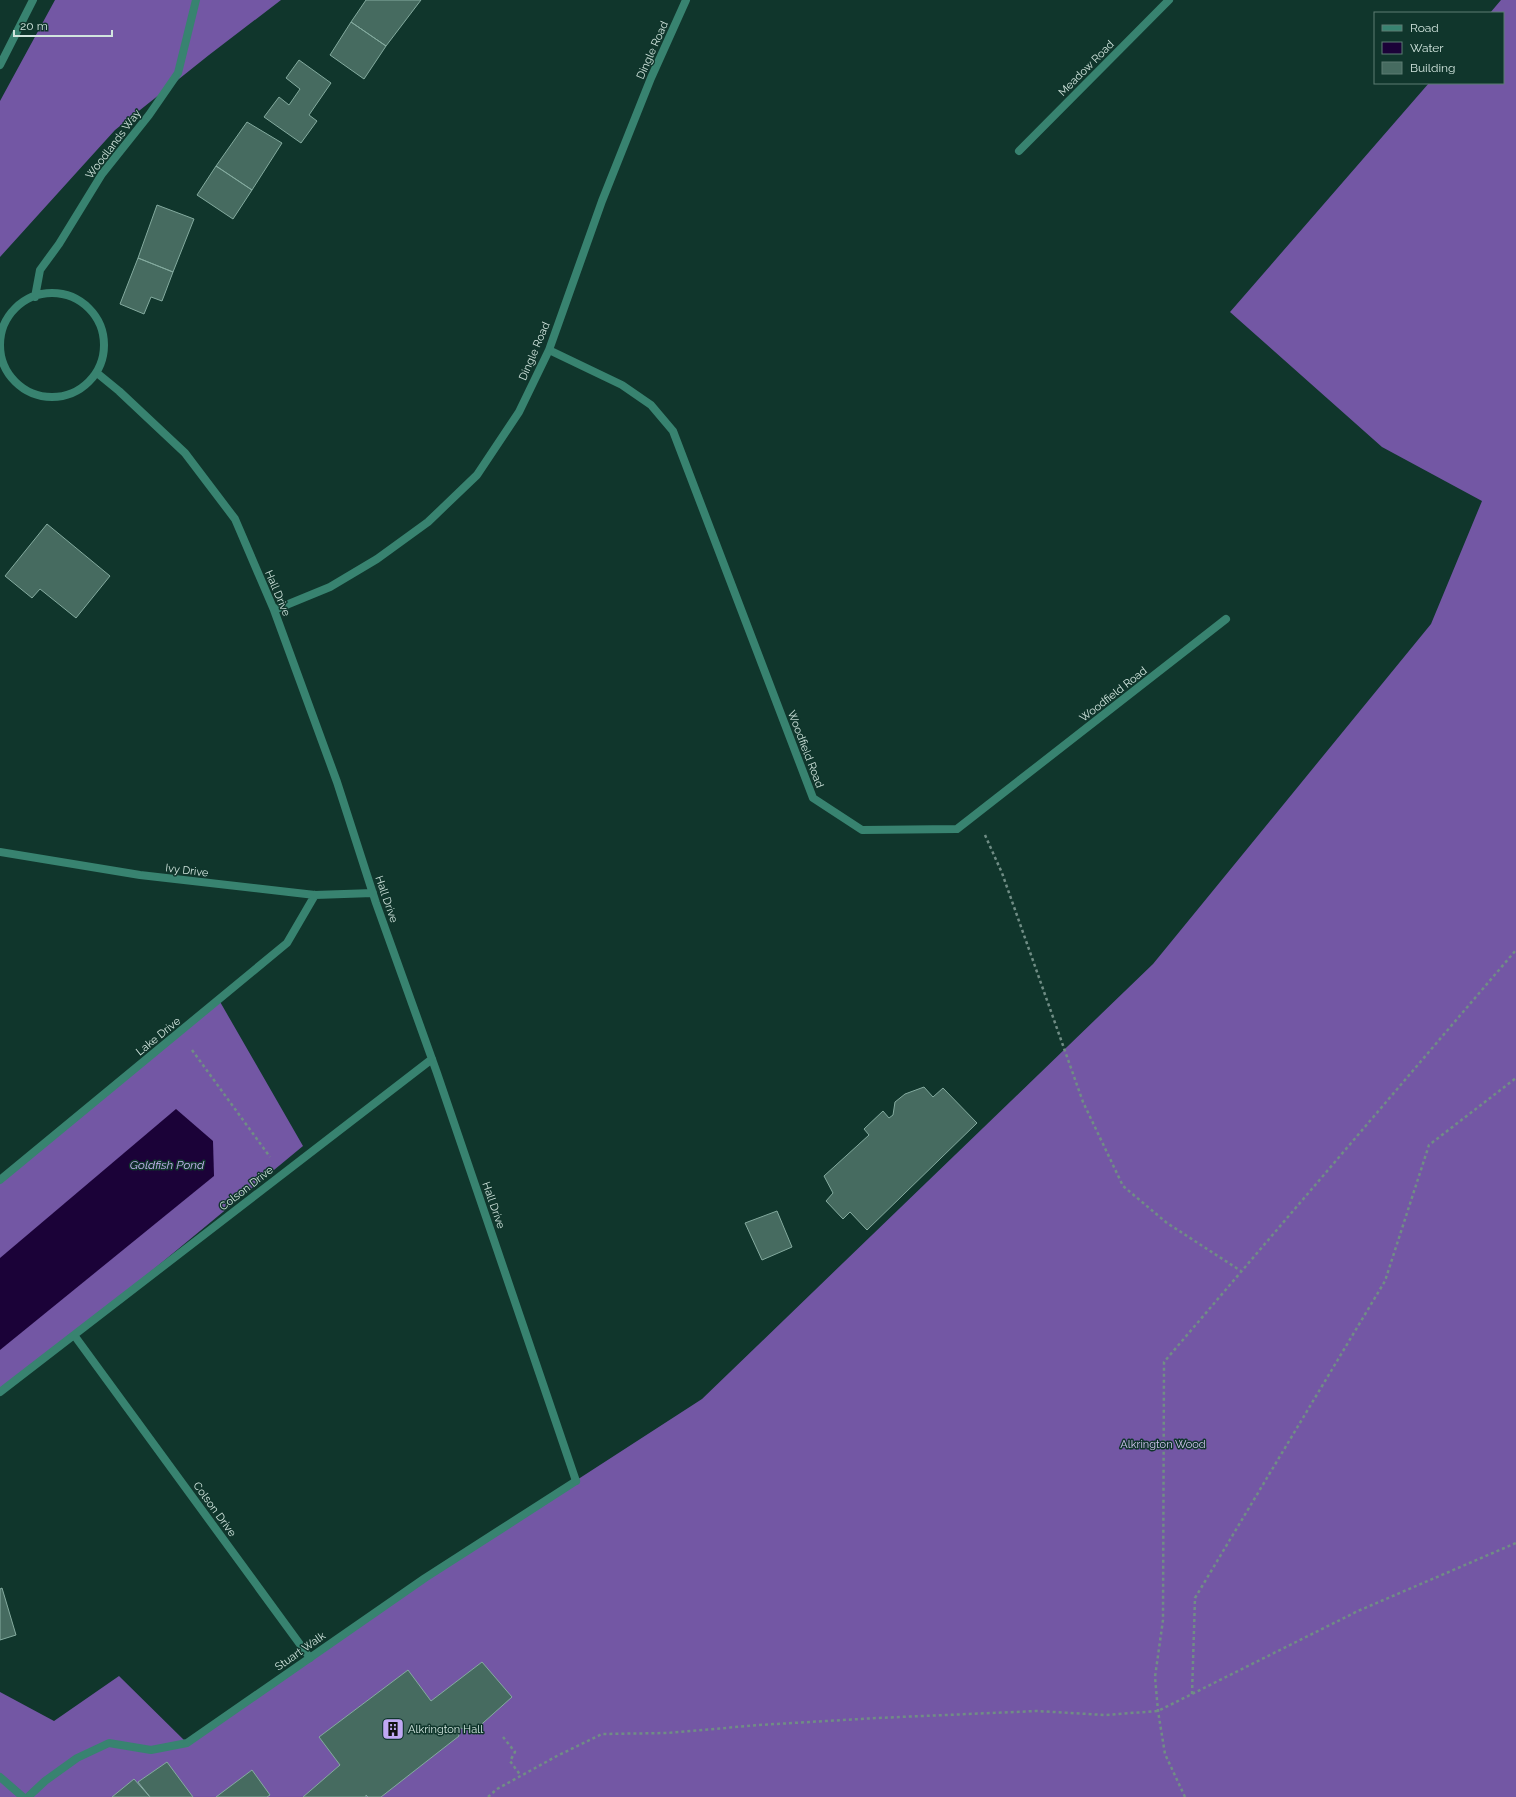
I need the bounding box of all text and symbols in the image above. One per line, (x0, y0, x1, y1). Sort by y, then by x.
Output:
scale bar (14, 12, 112, 38)
legend (1374, 12, 1504, 84)
text: 20 m (20, 19, 48, 33)
street label: Dingle Road (634, 19, 671, 81)
text: Road (1410, 21, 1439, 35)
street label: Meadow Road (1056, 38, 1117, 99)
text: Water (1410, 41, 1444, 55)
text: Building (1410, 61, 1456, 75)
street label: Woodlands Way (83, 107, 144, 182)
street label: Dingle Road (516, 320, 553, 382)
street label: Hall Drive (262, 568, 293, 619)
street label: Woodfield Road (1077, 664, 1150, 725)
street label: Woodfield Road (785, 709, 826, 790)
street label: Ivy Drive (165, 861, 210, 880)
street label: Hall Drive (372, 874, 401, 925)
street label: Lake Drive (133, 1014, 184, 1058)
water label: Goldfish Pond (130, 1158, 205, 1172)
street label: Colson Drive (217, 1163, 276, 1213)
street label: Hall Drive (479, 1180, 508, 1231)
park label: Alkrington Wood (1120, 1438, 1206, 1451)
street label: Colson Drive (190, 1479, 239, 1540)
street label: Stuart Walk (273, 1629, 328, 1674)
building icon: Alkrington Hall (380, 1716, 406, 1742)
place label: Alkrington Hall (408, 1723, 483, 1736)

